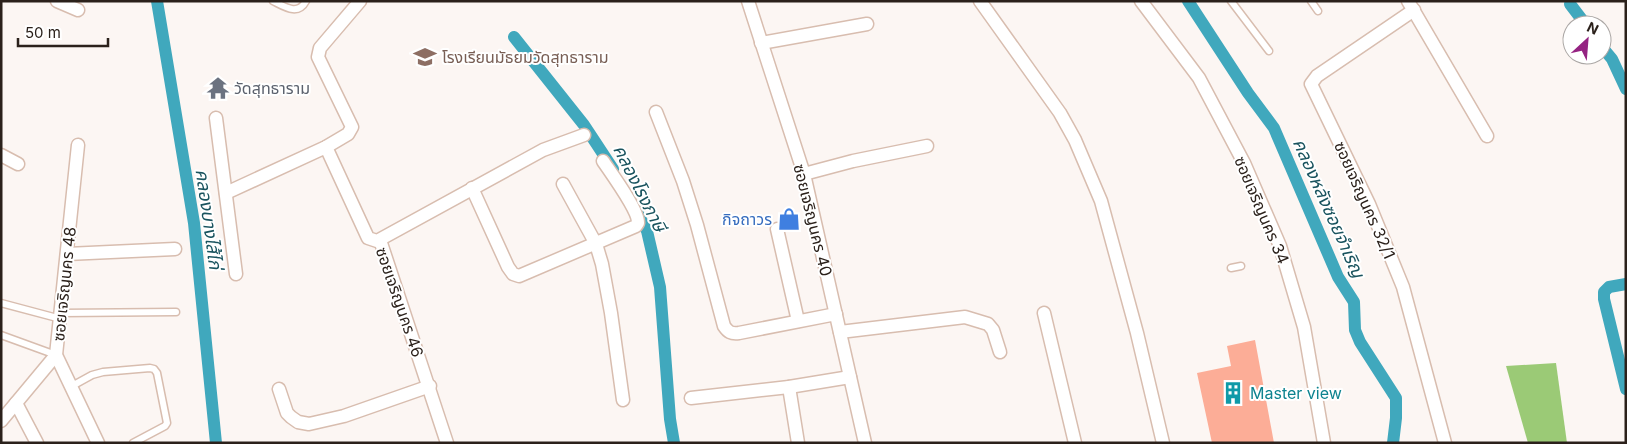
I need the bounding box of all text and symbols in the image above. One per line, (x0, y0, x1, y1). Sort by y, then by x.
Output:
scale bar (18, 15, 108, 47)
north arrow (1562, 15, 1612, 65)
text: N (1584, 18, 1601, 38)
text: 50 m (25, 23, 61, 42)
school or university icon: โรงเรียนมัธยมวัดสุทธาราม (412, 44, 438, 70)
place label: โรงเรียนมัธยมวัดสุทธาราม (442, 47, 609, 67)
temple icon: วัดสุทธาราม (205, 75, 231, 101)
place label: วัดสุทธาราม (234, 78, 310, 98)
water label: คลองหลังซอยจำเริญ (1289, 135, 1370, 282)
street label: ซอยเจริญนคร 32/1 (1330, 138, 1400, 262)
water label: คลองโรงภาษี (609, 141, 672, 237)
street label: ซอยเจริญนคร 34 (1230, 153, 1294, 267)
street label: ซอยเจริญนคร 40 (789, 162, 837, 278)
water label: คลองบางไส้ไก่ (192, 168, 227, 273)
shop icon: กิจถาวร (776, 206, 802, 232)
place label: กิจถาวร (722, 209, 772, 229)
street label: ซอยเจริญนคร 48 (48, 226, 80, 342)
street label: ซอยเจริญนคร 46 (372, 244, 428, 360)
building icon: Master view (1220, 380, 1246, 406)
place label: Master view (1250, 383, 1342, 403)

